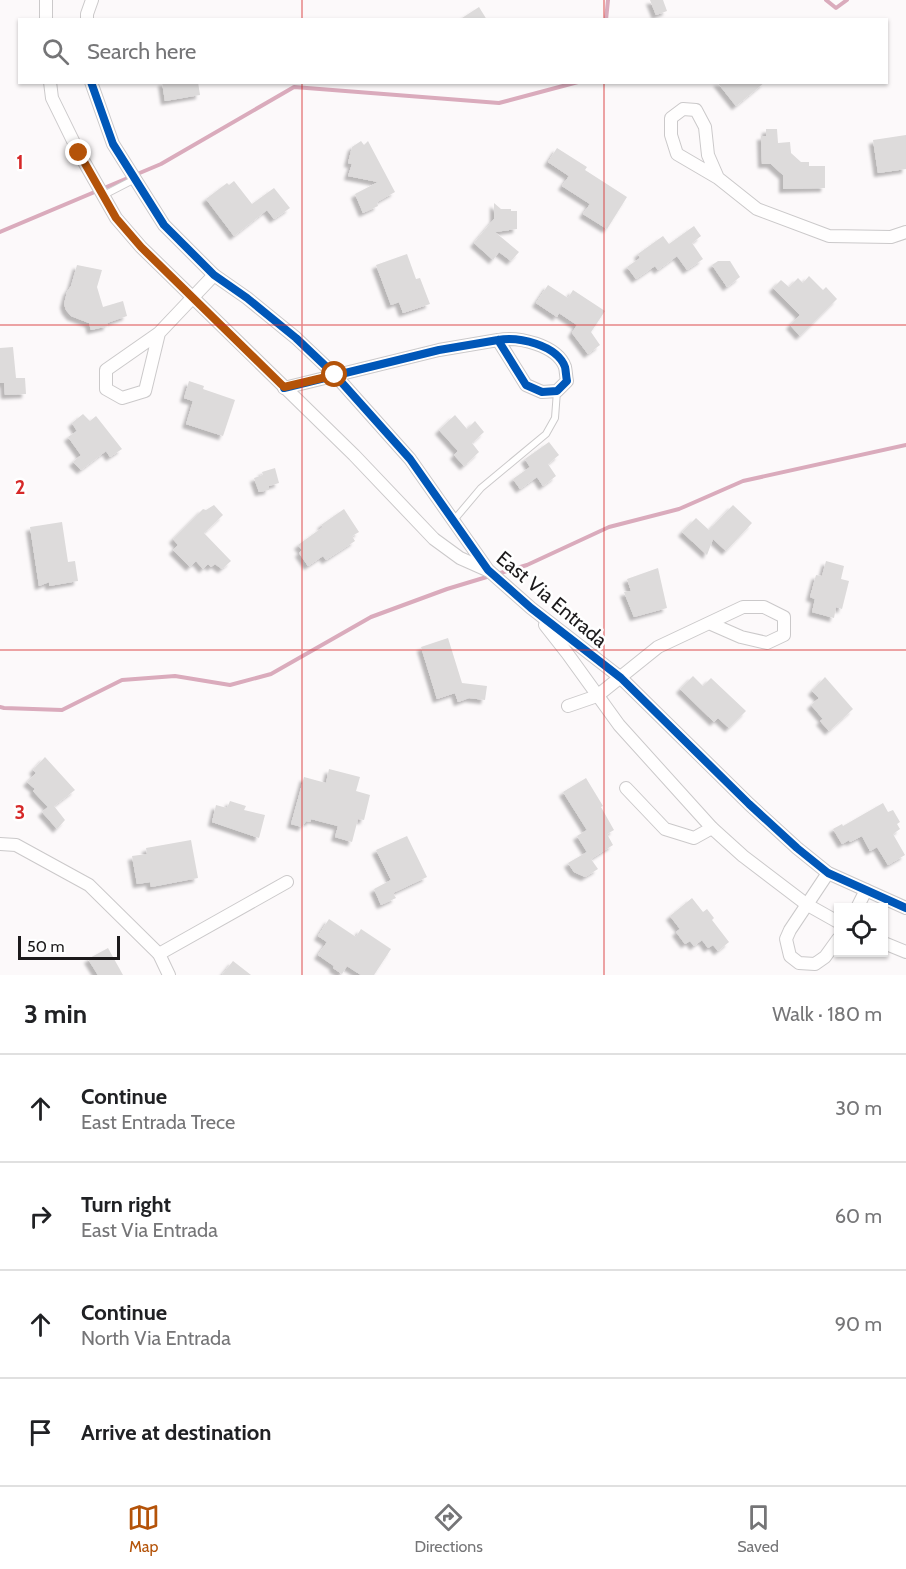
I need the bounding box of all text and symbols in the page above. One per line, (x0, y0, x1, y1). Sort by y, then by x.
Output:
search box (18, 18, 888, 84)
icon: search (39, 35, 72, 68)
text: Search here (87, 38, 196, 65)
route end (65, 139, 91, 165)
text: 1 (16, 150, 24, 174)
route start (321, 361, 347, 387)
text: 2 (15, 475, 25, 499)
street label: East Via Entrada (492, 546, 612, 652)
text: 3 (15, 800, 25, 824)
map controls (834, 903, 888, 957)
button: locate (834, 903, 888, 957)
scale bar (18, 933, 120, 960)
text: 50 m (27, 937, 64, 956)
text: 3 min (24, 998, 87, 1030)
text: Walk · 180 m (772, 1002, 882, 1026)
text: Continue (81, 1083, 167, 1110)
icon: ahead (24, 1092, 57, 1125)
text: 30 m (835, 1096, 882, 1120)
text: East Entrada Trece (81, 1110, 235, 1134)
text: Turn right (81, 1191, 171, 1218)
icon: right (24, 1200, 57, 1233)
text: 60 m (835, 1204, 882, 1228)
text: East Via Entrada (81, 1218, 218, 1242)
text: Continue (81, 1299, 167, 1326)
icon: ahead (24, 1308, 57, 1341)
text: 90 m (835, 1312, 882, 1336)
text: North Via Entrada (81, 1326, 231, 1350)
icon: arrive (24, 1416, 57, 1449)
text: Arrive at destination (81, 1419, 271, 1446)
tab: Map (127, 1501, 160, 1556)
tab: Directions (415, 1501, 483, 1556)
tab: Saved (737, 1501, 779, 1556)

